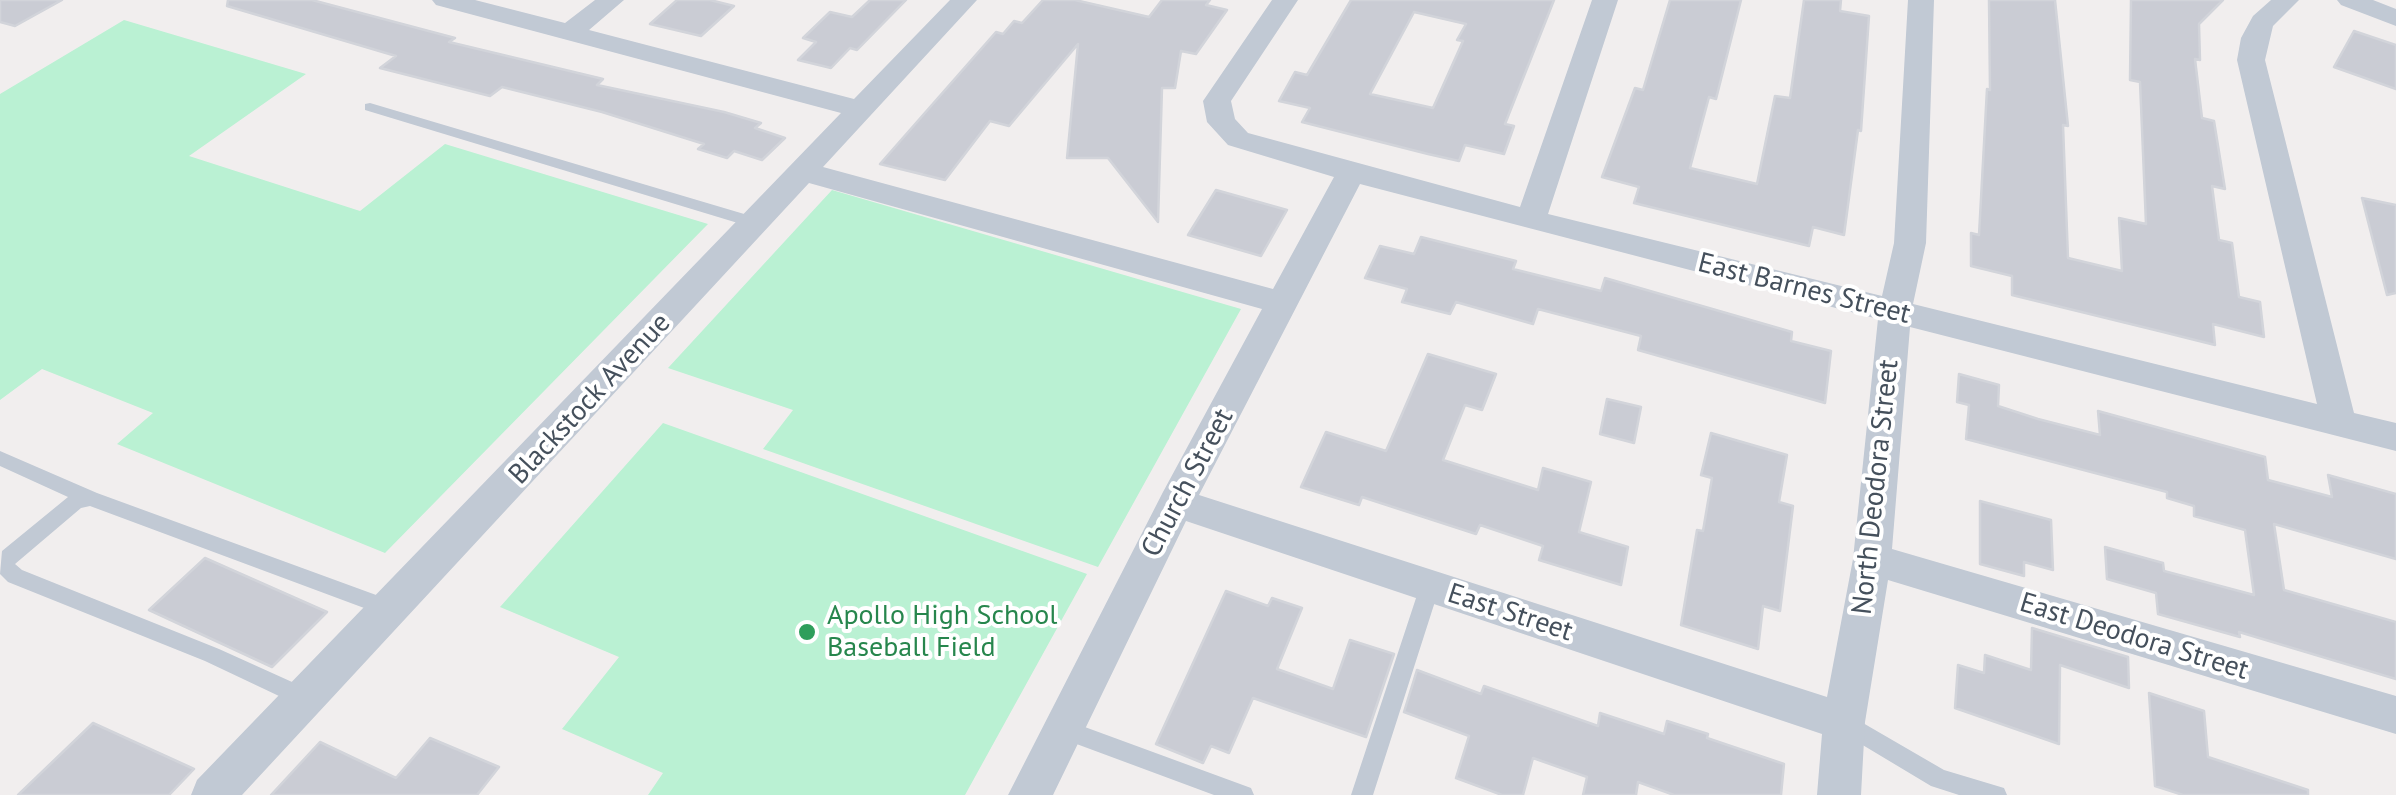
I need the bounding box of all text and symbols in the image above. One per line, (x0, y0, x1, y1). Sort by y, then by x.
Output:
street label: East Barnes Street (1694, 246, 1914, 332)
street label: Blackstock Avenue (502, 307, 678, 491)
street label: North Deodora Street (1846, 358, 1906, 616)
street label: Church Street (1135, 403, 1241, 563)
street label: East Street (1443, 577, 1577, 649)
street label: East Deodora Street (2016, 586, 2252, 688)
place label: Apollo High School Baseball Field (827, 599, 1058, 665)
marker: Apollo High School Baseball Field (796, 621, 818, 643)

